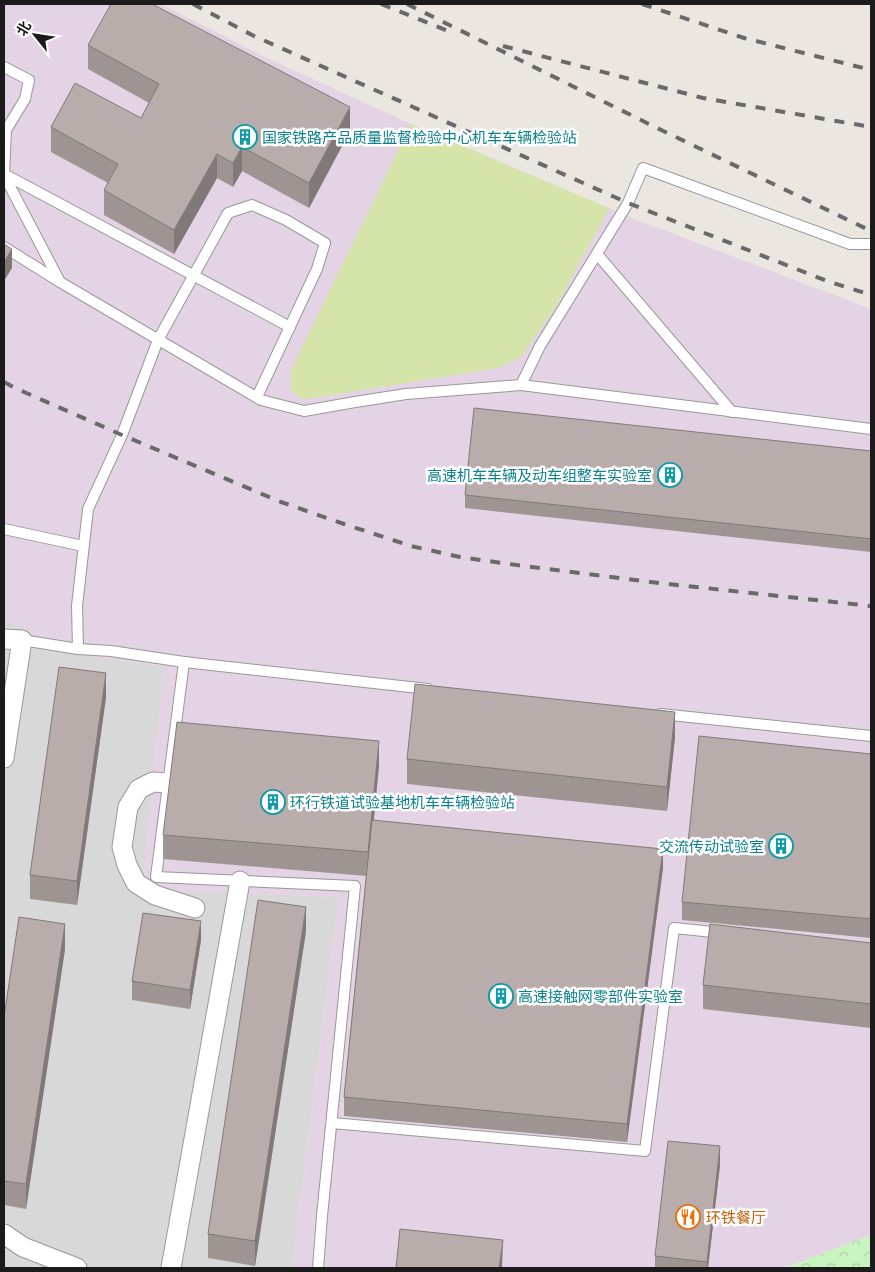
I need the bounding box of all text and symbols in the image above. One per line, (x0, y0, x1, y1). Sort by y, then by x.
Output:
north arrow (10, 10, 60, 60)
text: 北 (12, 18, 35, 39)
building icon: 国家铁路产品质量监督检验中心机车车辆检验站 (232, 124, 258, 150)
place label: 国家铁路产品质量监督检验中心机车车辆检验站 (262, 128, 577, 147)
building icon: 高速机车车辆及动车组整车实验室 (657, 462, 683, 488)
place label: 高速机车车辆及动车组整车实验室 (427, 466, 652, 485)
building icon: 环行铁道试验基地机车车辆检验站 (260, 789, 286, 815)
place label: 环行铁道试验基地机车车辆检验站 (290, 793, 515, 812)
building icon: 交流传动试验室 (768, 833, 794, 859)
place label: 交流传动试验室 (659, 837, 764, 856)
building icon: 高速接触网零部件实验室 (488, 983, 514, 1009)
place label: 高速接触网零部件实验室 (518, 987, 683, 1006)
restaurant icon: 环铁餐厅 (675, 1204, 701, 1230)
place label: 环铁餐厅 (706, 1208, 766, 1227)

